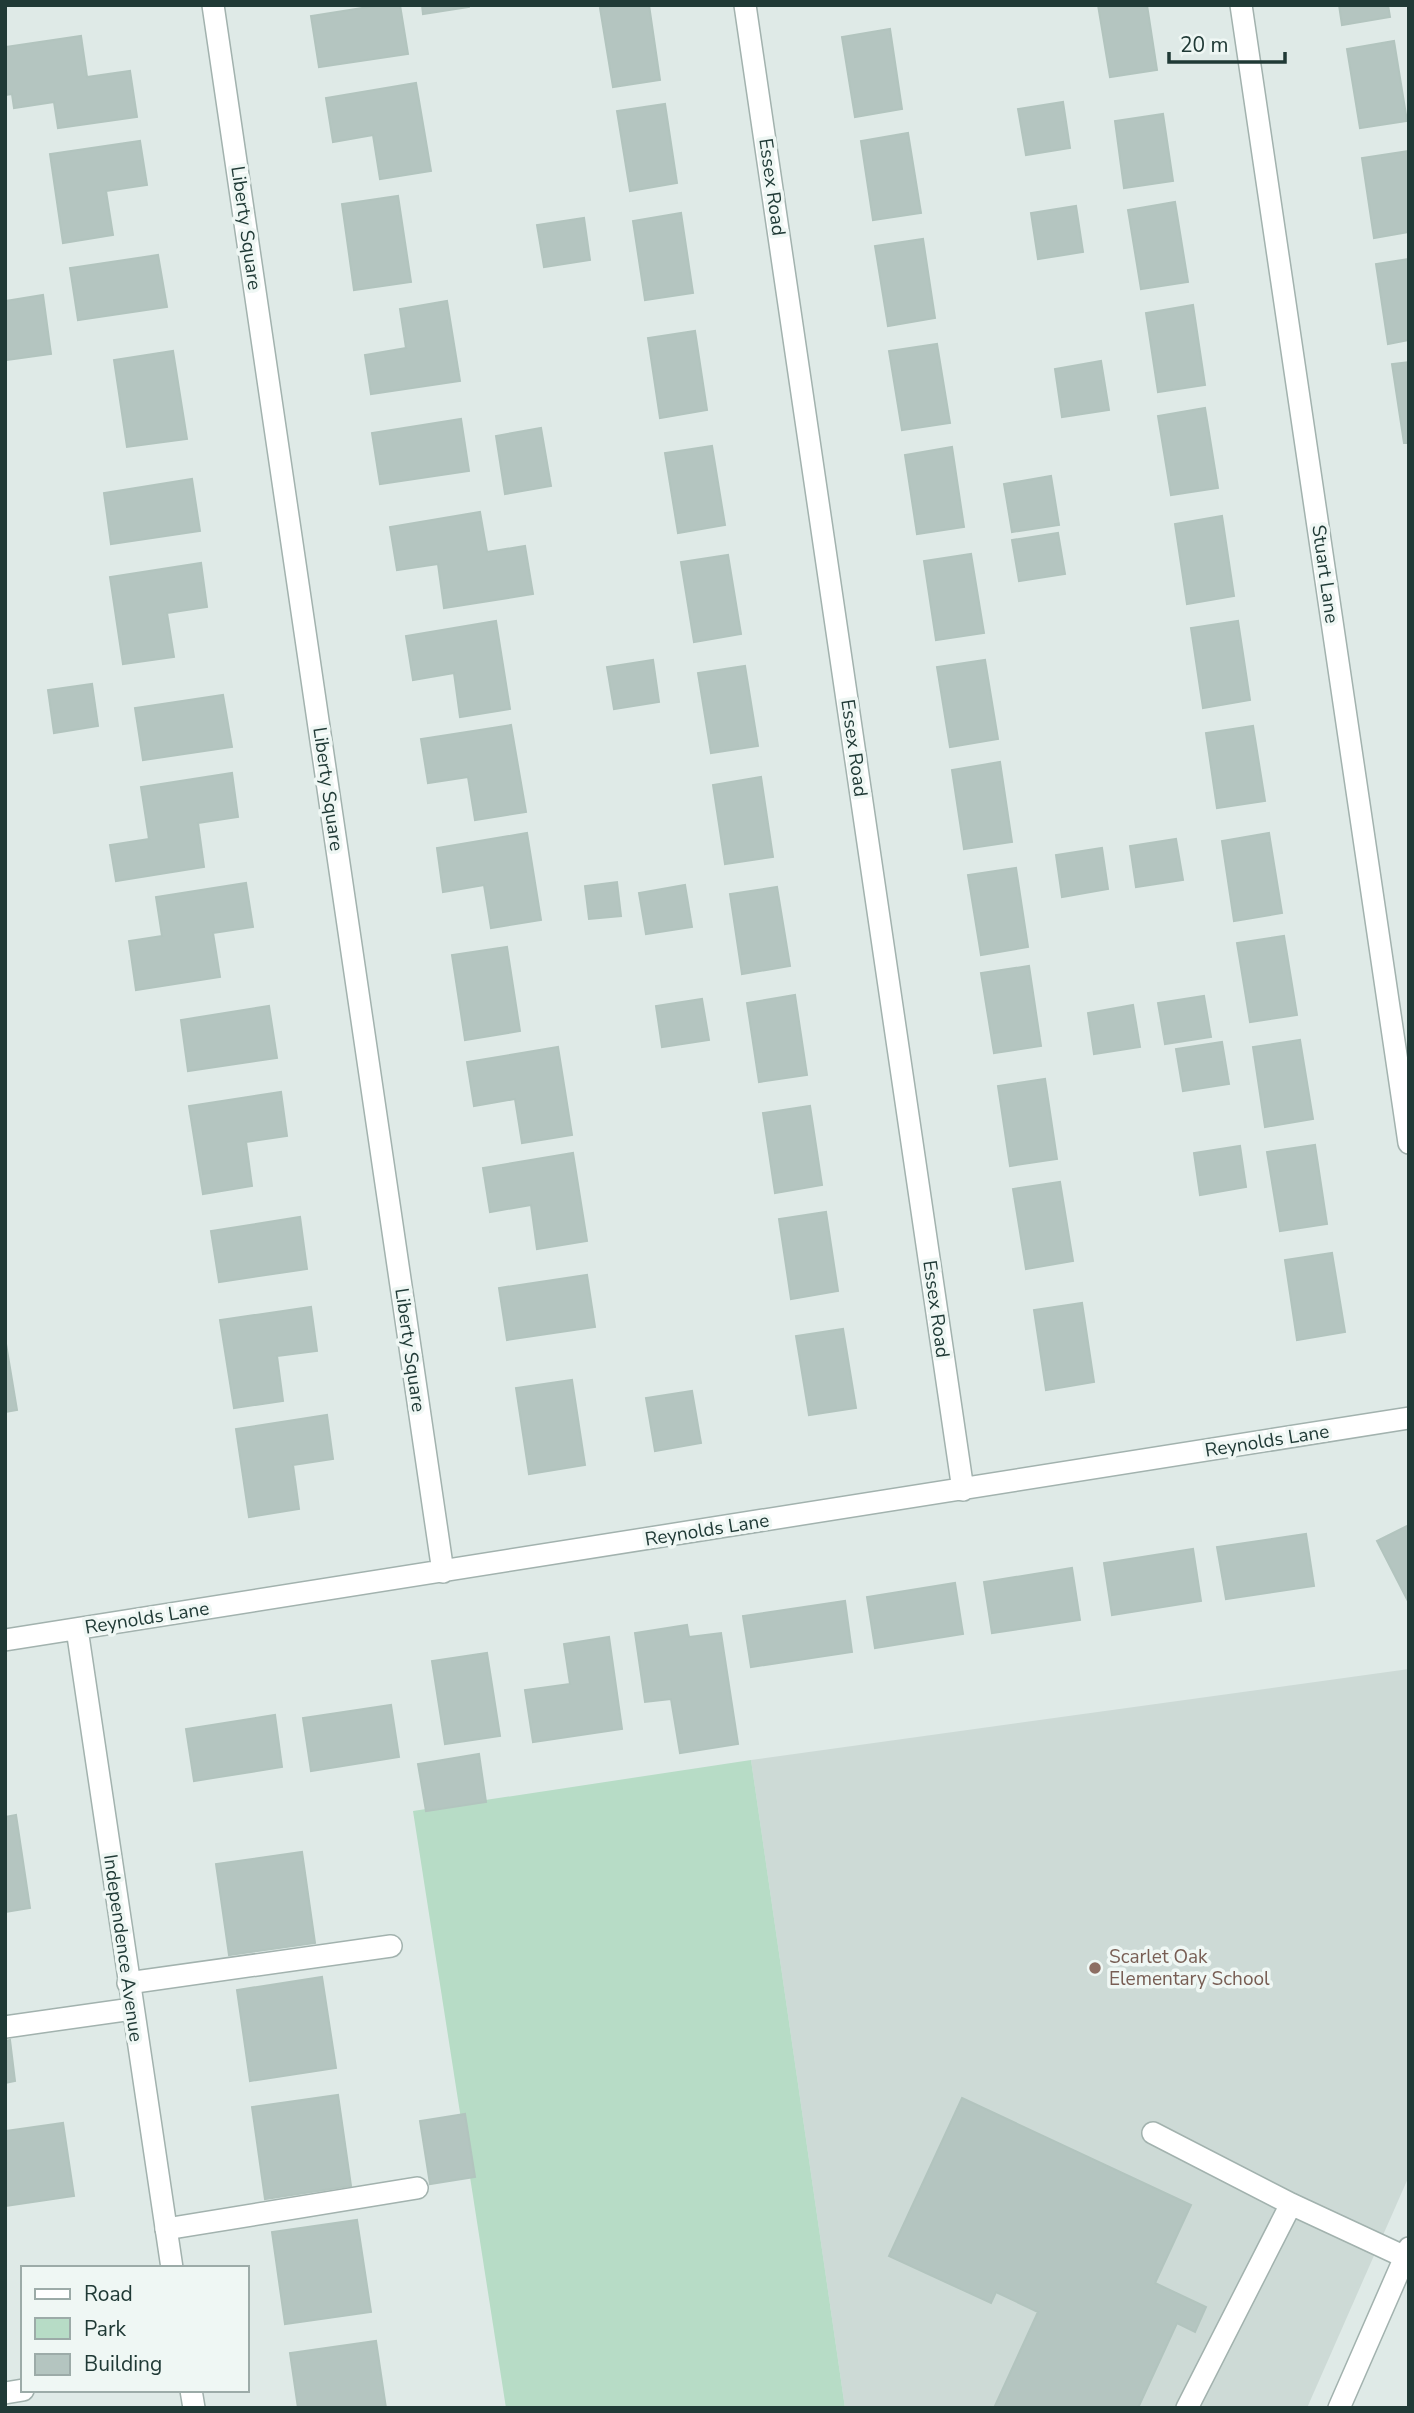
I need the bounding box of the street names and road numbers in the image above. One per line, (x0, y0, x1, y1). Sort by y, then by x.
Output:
street label: Essex Road (752, 137, 792, 237)
street label: Liberty Square (224, 164, 268, 292)
street label: Stuart Lane (1305, 523, 1345, 625)
street label: Essex Road (834, 698, 874, 798)
street label: Liberty Square (306, 725, 350, 853)
street label: Essex Road (916, 1259, 956, 1359)
street label: Liberty Square (388, 1286, 432, 1414)
street label: Reynolds Lane (1203, 1418, 1331, 1464)
street label: Reynolds Lane (643, 1507, 771, 1553)
street label: Reynolds Lane (83, 1595, 211, 1641)
street label: Independence Avenue (97, 1853, 149, 2043)

